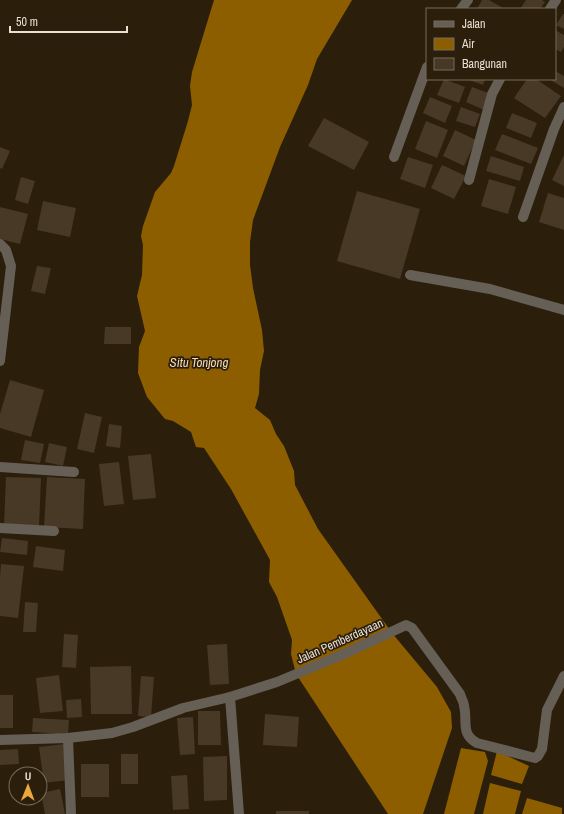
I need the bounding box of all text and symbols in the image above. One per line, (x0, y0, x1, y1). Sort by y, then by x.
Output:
scale bar (10, 8, 127, 34)
legend (426, 8, 556, 80)
text: 50 m (16, 14, 38, 30)
text: Jalan (462, 16, 486, 32)
text: Air (461, 36, 475, 52)
text: Bangunan (462, 56, 507, 72)
water label: Situ Tonjong (170, 354, 228, 371)
street label: Jalan Pemberdayaan (294, 615, 386, 667)
north arrow (8, 766, 48, 806)
text: U (25, 769, 32, 783)

